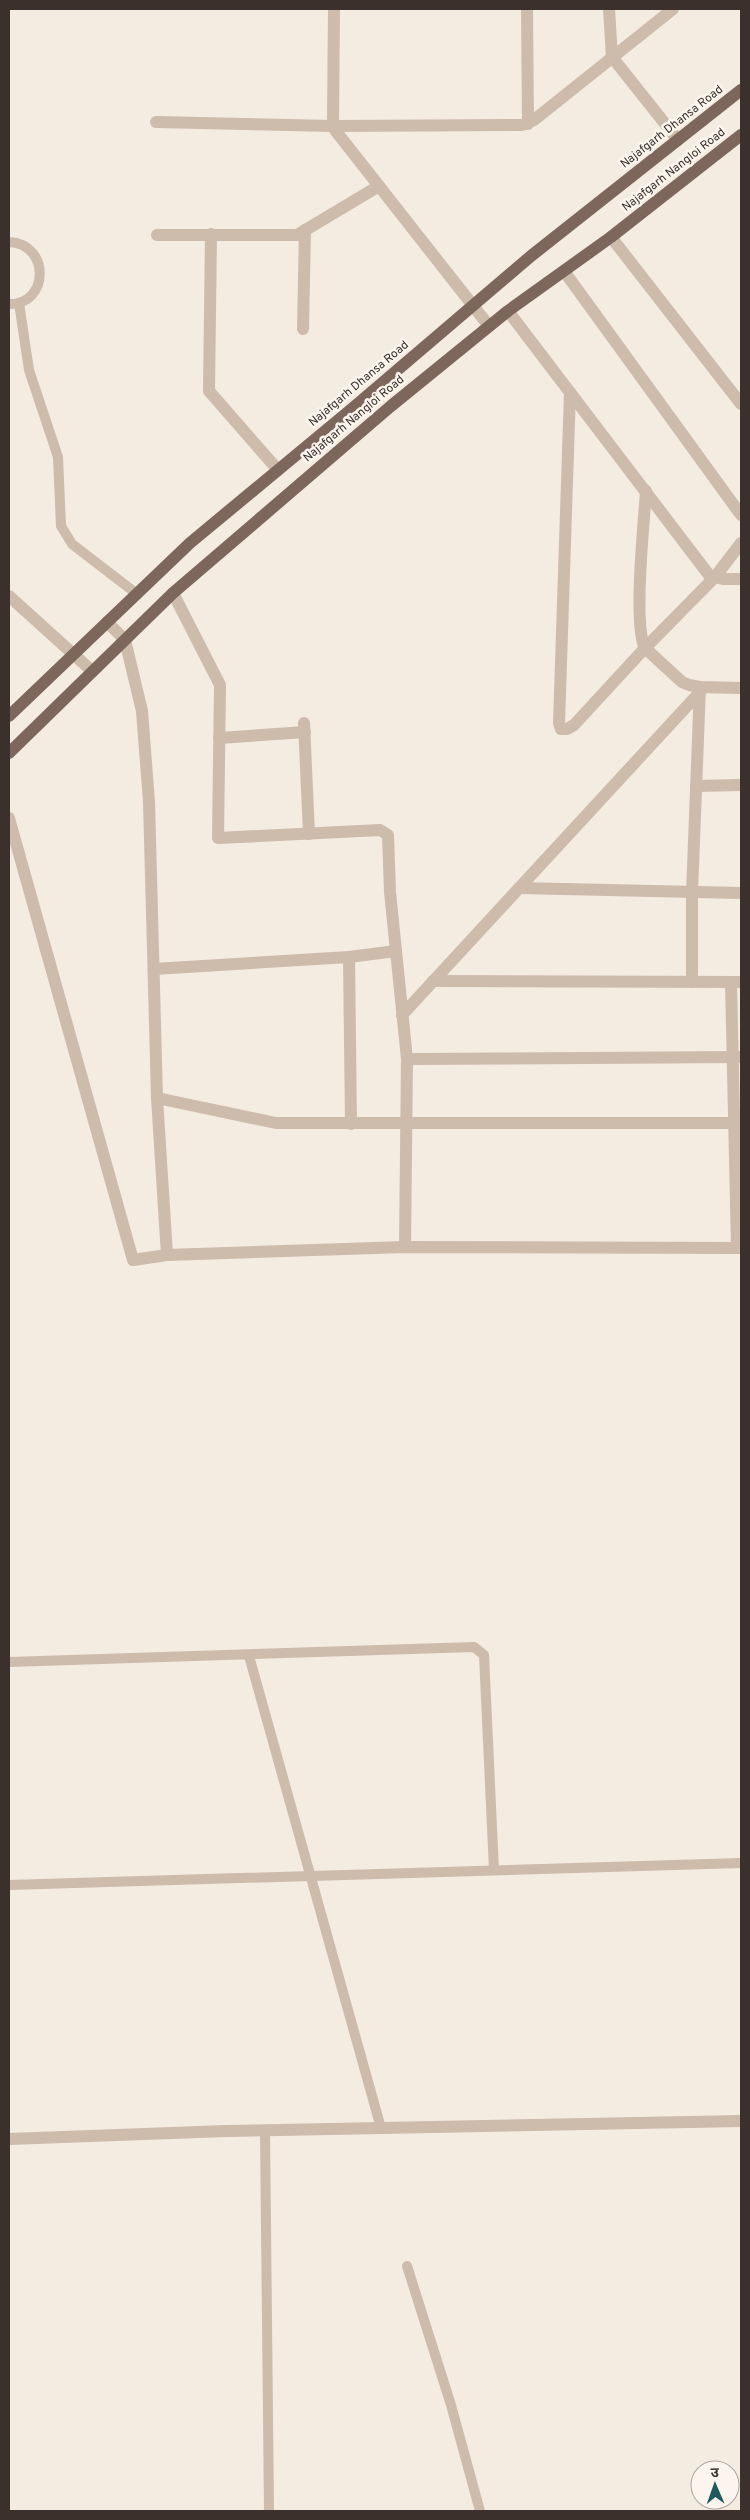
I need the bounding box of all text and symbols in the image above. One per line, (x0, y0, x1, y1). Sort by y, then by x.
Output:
street label: Najafgarh Dhansa Road (617, 82, 727, 172)
street label: Najafgarh Nangloi Road (619, 125, 729, 215)
street label: Najafgarh Dhansa Road (306, 337, 412, 431)
street label: Najafgarh Nangloi Road (300, 372, 408, 466)
north arrow (690, 2460, 740, 2510)
text: उ (710, 2465, 720, 2482)

